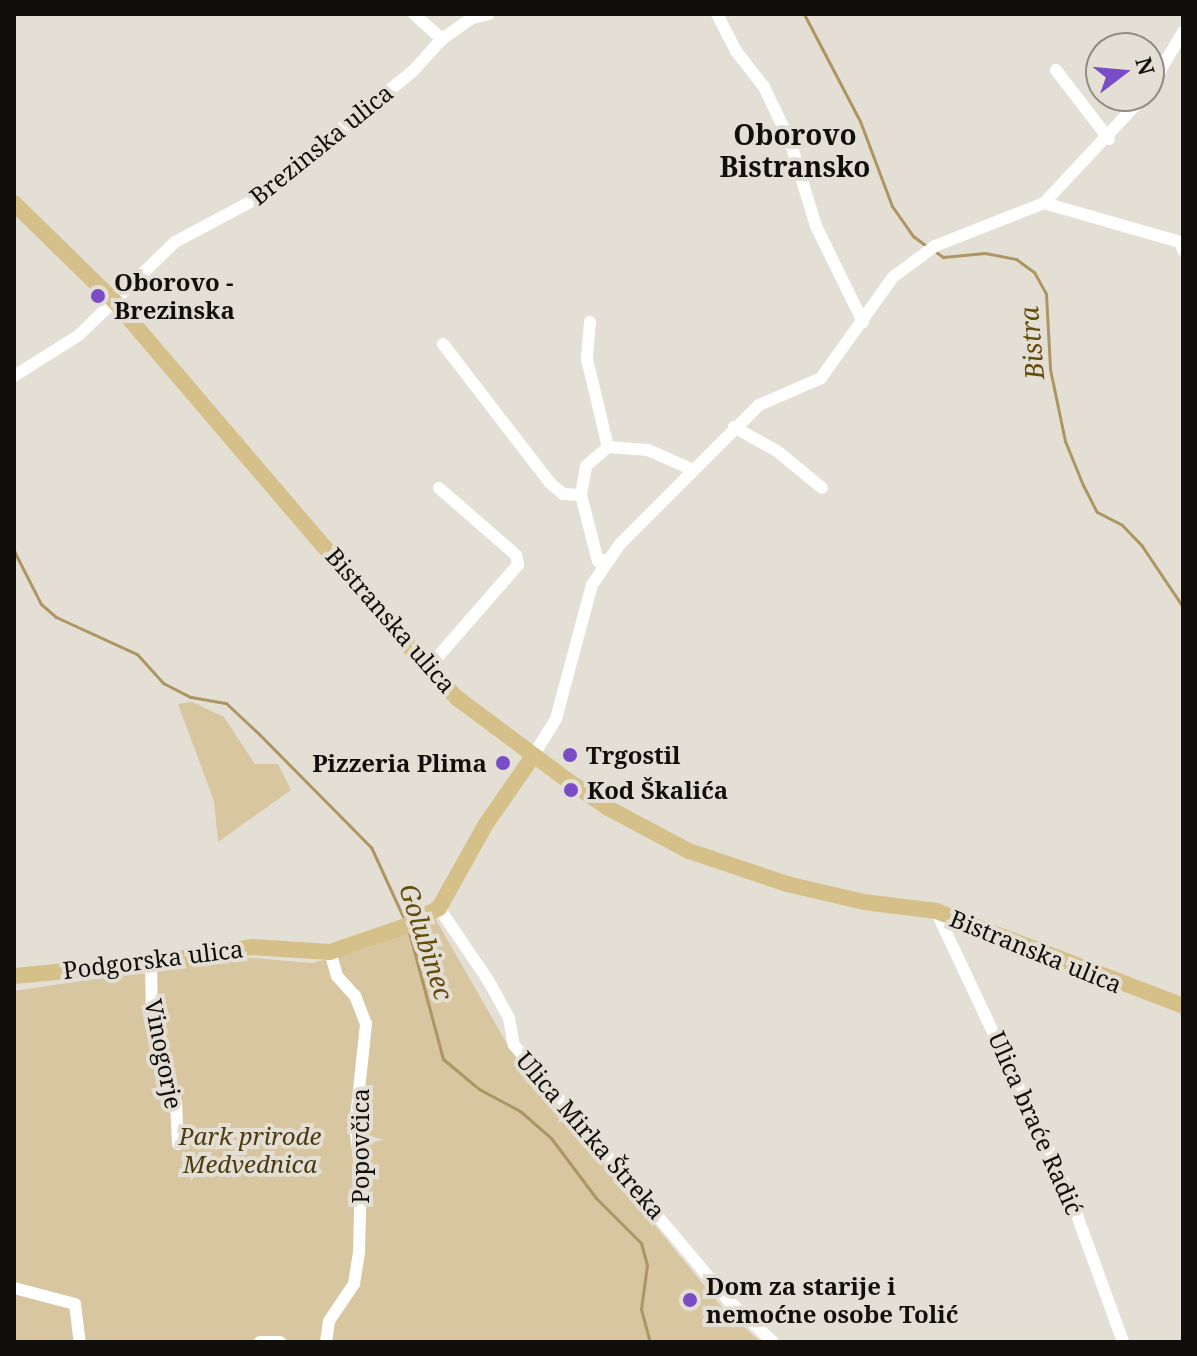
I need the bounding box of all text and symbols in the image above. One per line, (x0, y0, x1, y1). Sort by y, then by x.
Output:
north arrow (1085, 32, 1165, 112)
text: N (1129, 53, 1163, 78)
street label: Brezinska ulica (244, 78, 398, 210)
district label: Oborovo Bistransko (720, 117, 870, 183)
place label: Oborovo - Brezinska (114, 268, 235, 324)
marker: Oborovo - Brezinska (89, 287, 107, 305)
water label: Bistra (1013, 305, 1051, 381)
street label: Bistranska ulica (320, 542, 462, 698)
place label: Trgostil (586, 741, 681, 769)
marker: Trgostil (561, 746, 579, 764)
place label: Pizzeria Plima (312, 749, 487, 777)
marker: Pizzeria Plima (494, 754, 512, 772)
place label: Kod Škalića (587, 776, 728, 804)
marker: Kod Škalića (562, 781, 580, 799)
water label: Golubinec (393, 880, 459, 1004)
street label: Bistranska ulica (946, 903, 1126, 999)
street label: Podgorska ulica (61, 934, 245, 984)
street label: Vinogorje (139, 997, 189, 1111)
street label: Ulica braće Radić (983, 1027, 1089, 1219)
street label: Ulica Mirka Štreka (510, 1045, 672, 1225)
street label: Popovčica (346, 1088, 374, 1204)
park label: Park prirode Medvednica (179, 1122, 321, 1178)
place label: Dom za starije i nemoćne osobe Tolić (706, 1272, 958, 1328)
marker: Dom za starije i nemoćne osobe Tolić (681, 1291, 699, 1309)

